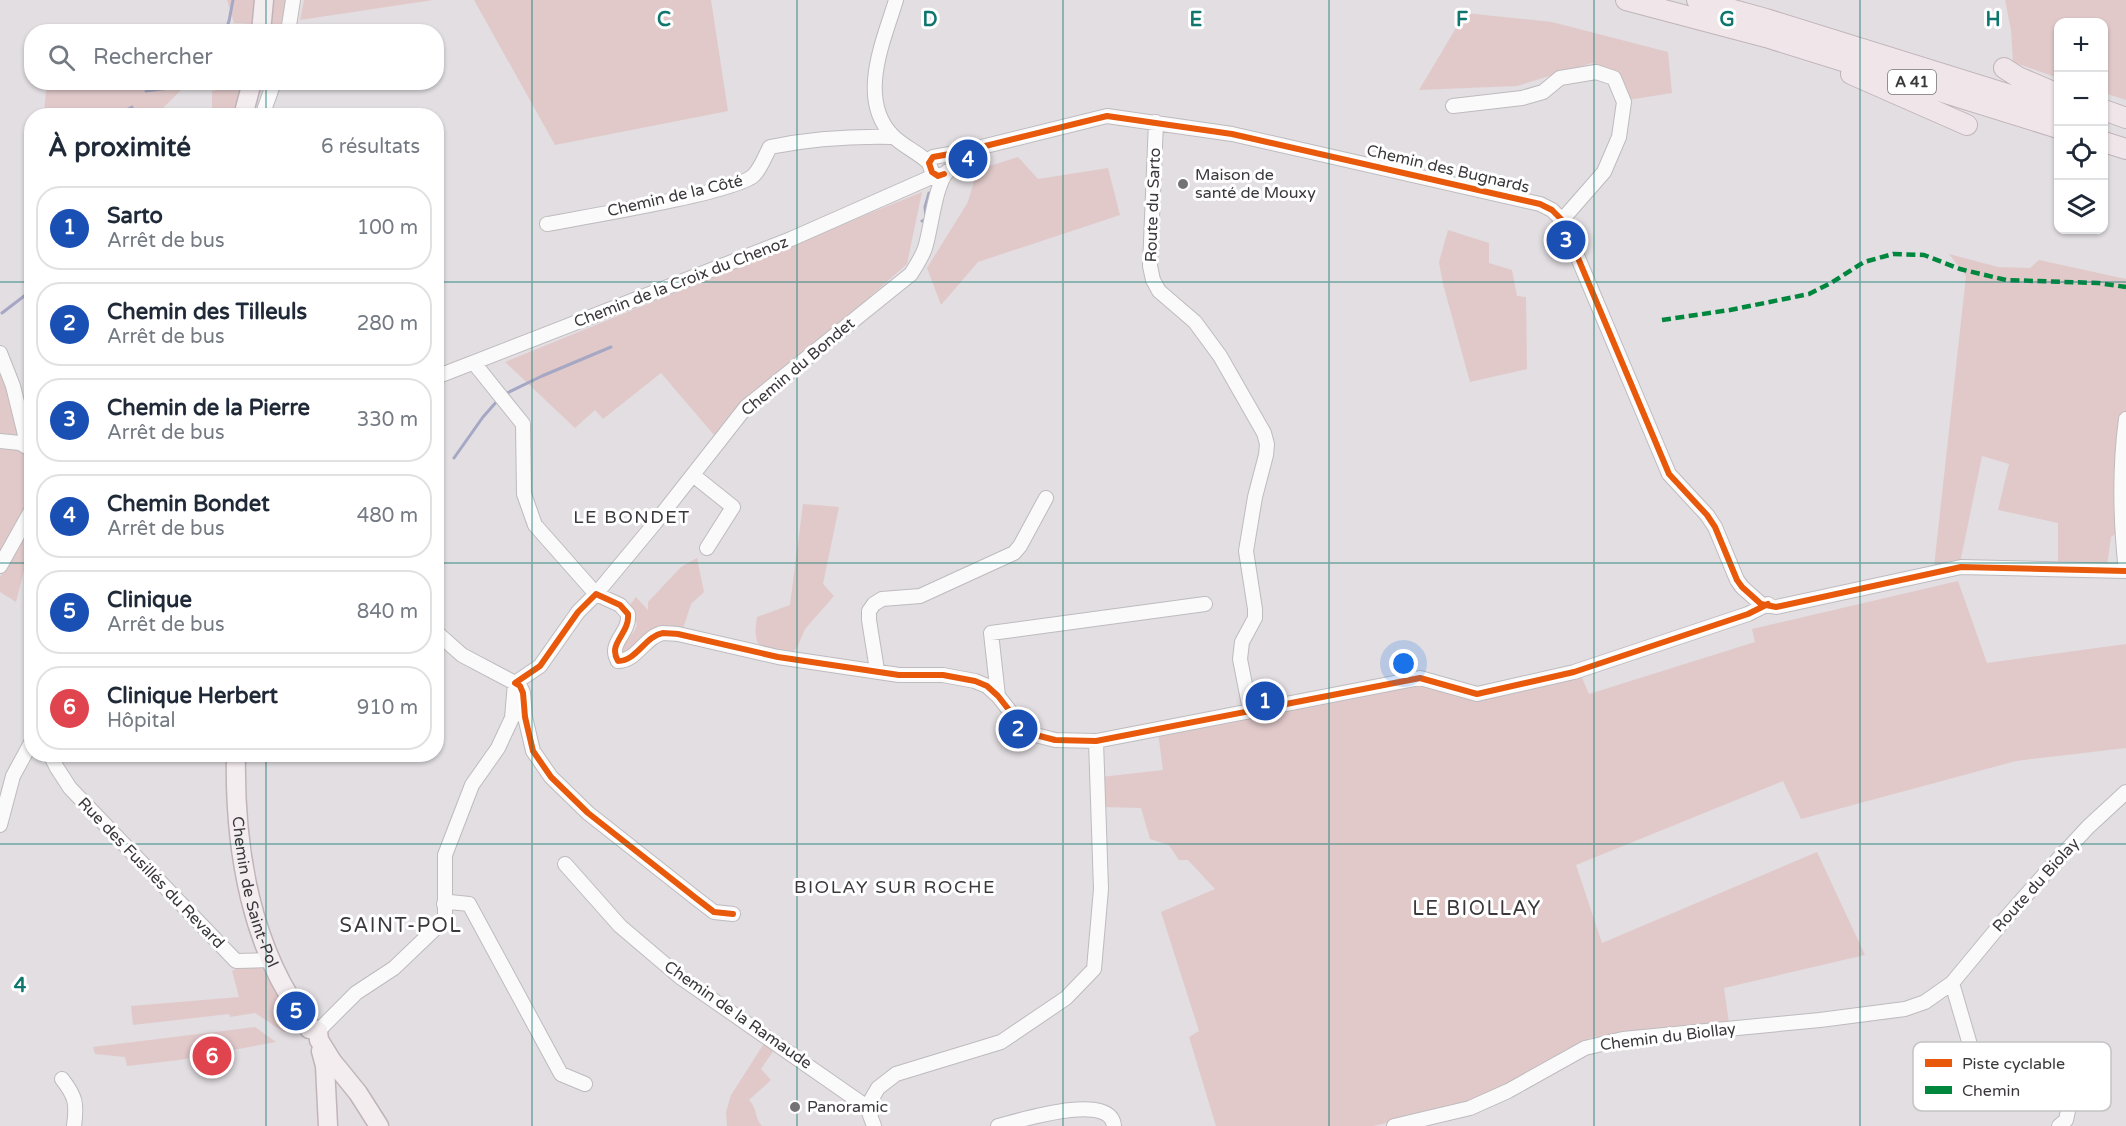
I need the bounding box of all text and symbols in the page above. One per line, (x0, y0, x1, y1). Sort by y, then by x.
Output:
text: C (657, 8, 671, 32)
text: D (922, 8, 938, 32)
text: E (1190, 8, 1203, 32)
text: F (1456, 8, 1468, 32)
text: G (1719, 8, 1735, 32)
text: H (1985, 8, 2001, 32)
map controls (2054, 18, 2108, 234)
button: + (2054, 18, 2108, 72)
search box (24, 24, 444, 90)
icon: search (45, 41, 78, 74)
text: Rechercher (93, 44, 213, 70)
road number: A 41 (1888, 70, 1936, 94)
button: − (2054, 72, 2108, 126)
button: locate (2054, 126, 2108, 180)
text: À proximité (48, 132, 191, 163)
text: 6 résultats (321, 135, 420, 159)
pin: 4 (948, 136, 988, 182)
street label: Chemin des Bugnards (1365, 141, 1531, 197)
street label: Route du Sarto (1141, 147, 1165, 263)
place label: Maison de santé de Mouxy (1195, 165, 1316, 203)
street label: Chemin de la Côté (605, 171, 745, 221)
marker: Maison de santé de Mouxy (1176, 177, 1190, 191)
button: layers (2054, 180, 2108, 234)
text: Sarto (107, 203, 163, 229)
text: 1 (63, 216, 76, 240)
text: 100 m (357, 216, 418, 240)
pin: 3 (1546, 218, 1586, 262)
text: Arrêt de bus (107, 229, 225, 253)
street label: Chemin de la Croix du Chenoz (571, 232, 791, 332)
text: Chemin des Tilleuls (107, 299, 307, 325)
text: 2 (63, 312, 76, 336)
text: 280 m (357, 312, 418, 336)
street label: Chemin du Bondet (737, 314, 859, 420)
text: Arrêt de bus (107, 325, 225, 349)
text: Chemin de la Pierre (107, 395, 310, 421)
text: 3 (63, 408, 76, 432)
text: 330 m (357, 408, 418, 432)
text: Arrêt de bus (107, 421, 225, 445)
text: Chemin Bondet (107, 491, 270, 517)
text: 4 (63, 504, 76, 528)
text: 480 m (357, 504, 418, 528)
district label: LE BONDET (573, 506, 691, 528)
text: Arrêt de bus (107, 517, 225, 541)
text: Clinique (107, 587, 192, 613)
text: 5 (63, 600, 76, 624)
text: 840 m (357, 600, 418, 624)
text: Arrêt de bus (107, 613, 225, 637)
your location (1389, 649, 1418, 678)
pin: 1 (1246, 678, 1284, 724)
text: Clinique Herbert (107, 683, 278, 709)
text: 6 (63, 696, 76, 720)
text: 910 m (357, 696, 418, 720)
pin: 2 (998, 706, 1038, 752)
text: Hôpital (107, 709, 175, 733)
street label: Rue des Fusillés du Revard (73, 793, 229, 953)
street label: Chemin de Saint-Pol (228, 816, 283, 971)
street label: Route du Biolay (1988, 833, 2084, 936)
district label: BIOLAY SUR ROCHE (794, 876, 996, 898)
district label: LE BIOLLAY (1412, 897, 1542, 921)
district label: SAINT-POL (340, 914, 462, 938)
street label: Chemin de la Ramaude (660, 956, 816, 1074)
text: 4 (14, 974, 27, 998)
pin: 5 (276, 988, 316, 1034)
street label: Chemin du Biollay (1599, 1019, 1737, 1055)
pin: 6 (192, 1034, 232, 1078)
legend (1913, 1042, 2111, 1111)
text: Piste cyclable (1962, 1054, 2065, 1074)
text: Chemin (1962, 1081, 2020, 1101)
place label: Panoramic (807, 1097, 888, 1117)
marker: Panoramic (788, 1100, 802, 1114)

